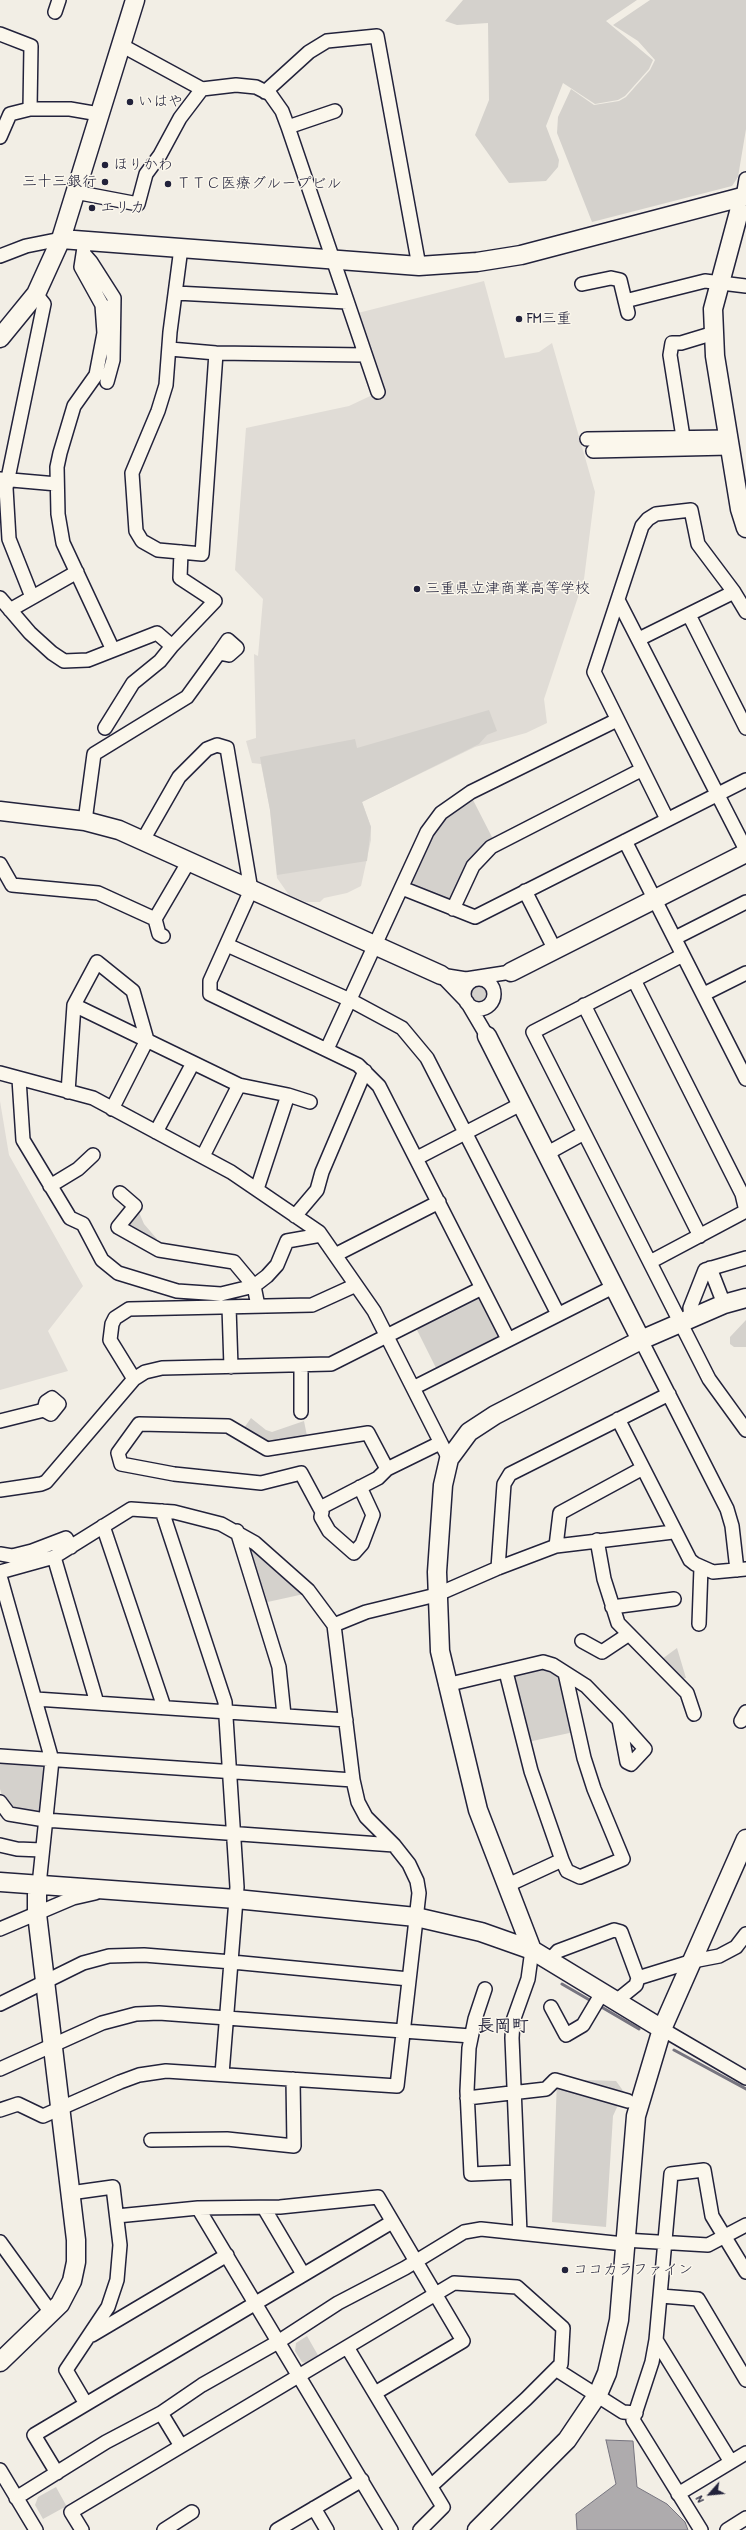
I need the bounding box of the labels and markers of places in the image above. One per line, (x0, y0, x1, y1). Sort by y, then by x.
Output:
place label: いはや (138, 93, 183, 111)
marker: いはや (125, 97, 135, 107)
place label: ほりかわ (113, 156, 173, 174)
marker: ほりかわ (100, 160, 110, 170)
place label: 三十三銀行 (22, 173, 97, 191)
place label: ＴＴＣ医療グループビル (176, 175, 342, 193)
marker: 三十三銀行 (100, 177, 110, 187)
marker: ＴＴＣ医療グループビル (163, 179, 173, 189)
place label: エリカ (100, 199, 145, 217)
marker: エリカ (87, 203, 97, 213)
place label: FM三重 (527, 310, 572, 328)
marker: FM三重 (514, 314, 524, 324)
place label: 三重県立津商業高等学校 (425, 580, 590, 598)
marker: 三重県立津商業高等学校 (412, 584, 422, 594)
place label: ココカラファイン (573, 2261, 693, 2279)
marker: ココカラファイン (560, 2265, 570, 2275)

